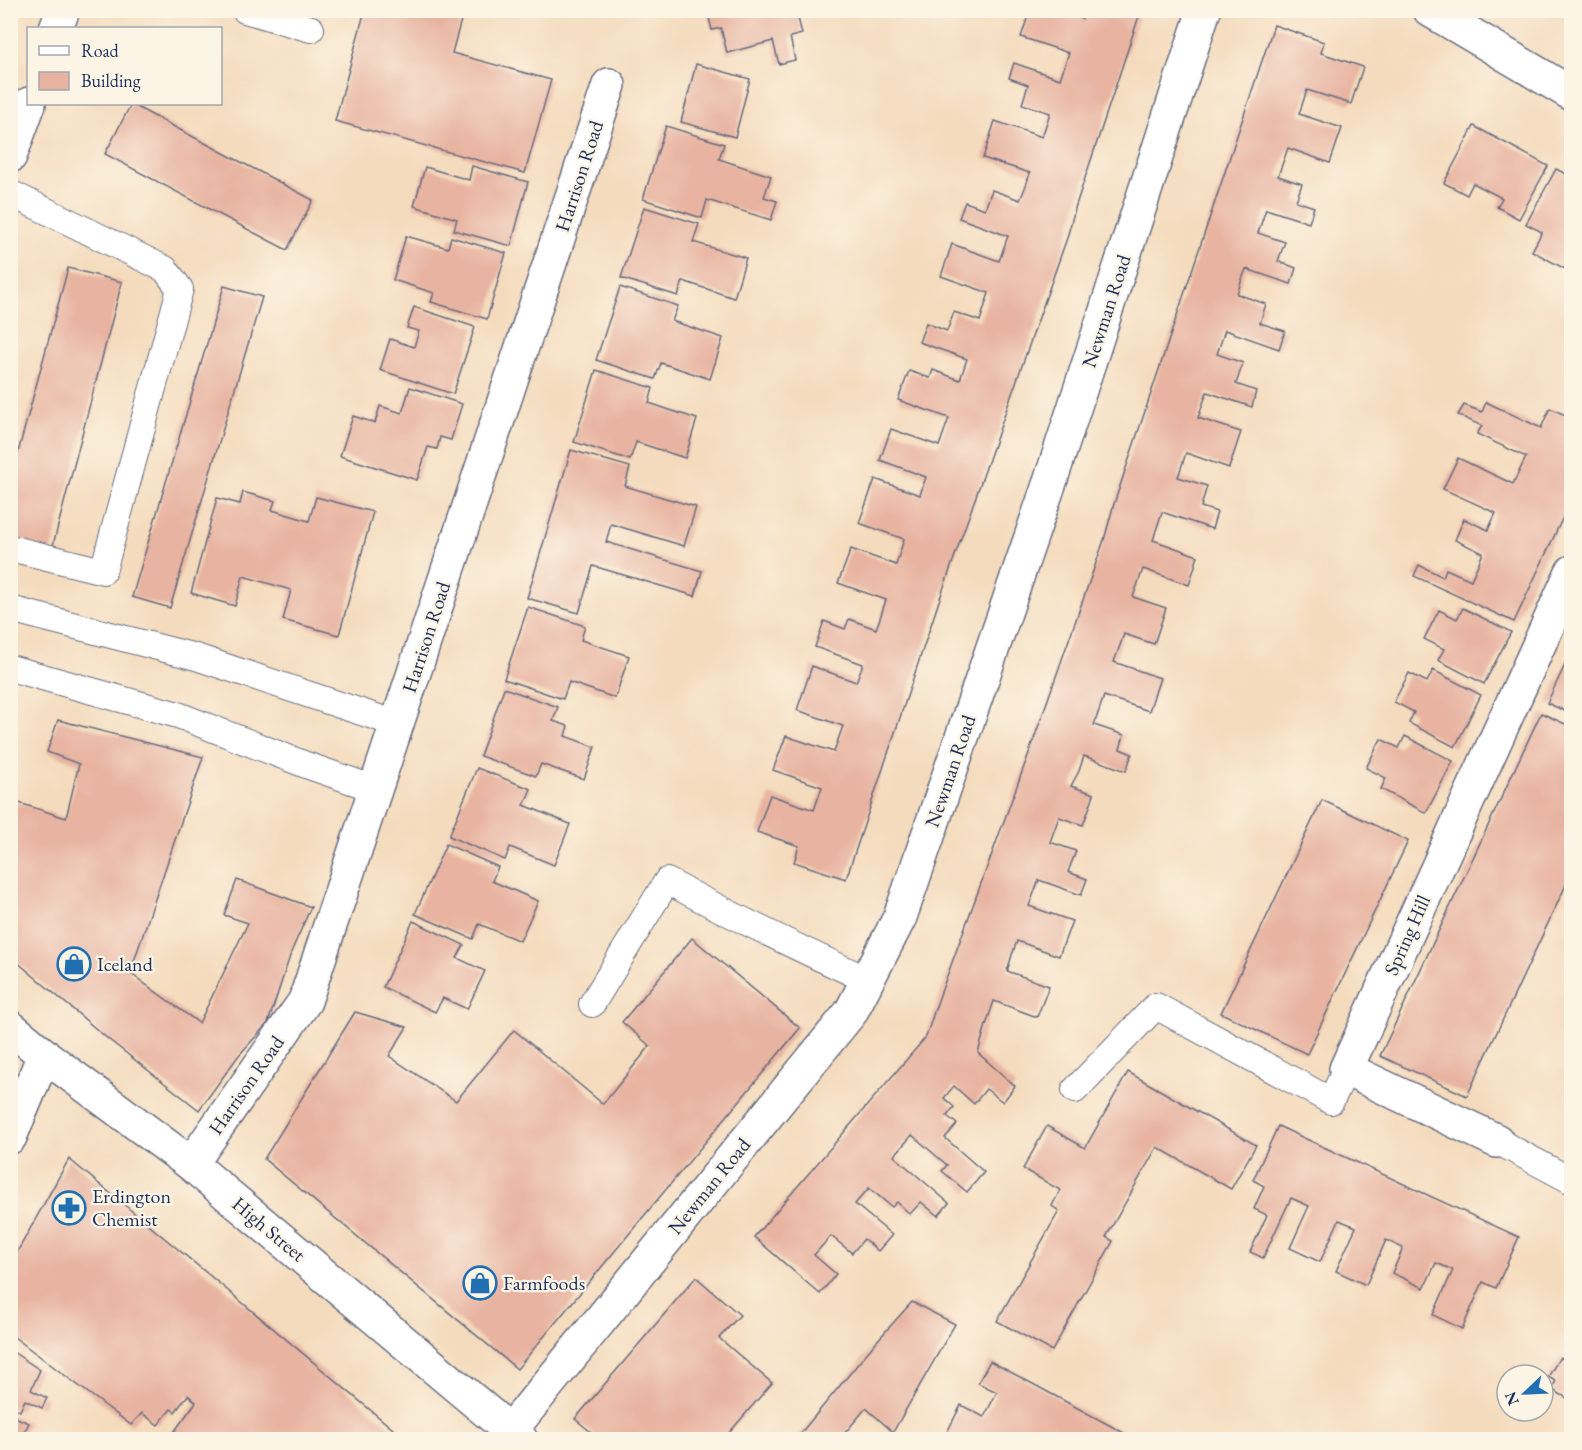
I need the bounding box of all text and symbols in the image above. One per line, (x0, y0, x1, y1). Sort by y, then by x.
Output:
legend (27, 27, 222, 105)
text: Road (81, 39, 120, 62)
text: Building (81, 69, 141, 92)
street label: Harrison Road (549, 116, 609, 235)
street label: Newman Road (1076, 250, 1137, 371)
street label: Harrison Road (396, 577, 456, 696)
street label: Newman Road (919, 710, 982, 831)
street label: Spring Hill (1378, 891, 1436, 979)
shop icon: Iceland (56, 946, 92, 982)
place label: Iceland (97, 951, 154, 977)
street label: Harrison Road (202, 1030, 290, 1140)
street label: Newman Road (662, 1132, 757, 1240)
place label: Erdington Chemist (92, 1183, 171, 1232)
pharmacy icon: Erdington Chemist (51, 1190, 87, 1226)
street label: High Street (227, 1191, 312, 1268)
shop icon: Farmfoods (462, 1265, 498, 1301)
place label: Farmfoods (503, 1270, 585, 1296)
north arrow (1495, 1363, 1555, 1423)
text: N (1499, 1389, 1524, 1409)

